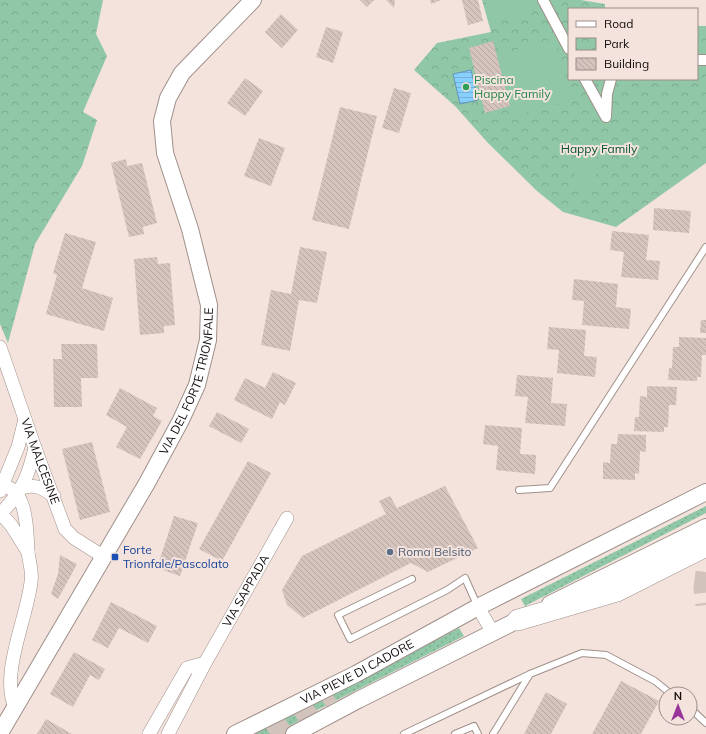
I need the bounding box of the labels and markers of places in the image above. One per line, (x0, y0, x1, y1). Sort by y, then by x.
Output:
place label: Piscina Happy Family (474, 72, 551, 101)
marker: Piscina Happy Family (461, 82, 471, 92)
place label: Forte Trionfale/Pascolato (123, 542, 229, 571)
place label: Roma Belsito (398, 544, 471, 559)
marker: Roma Belsito (385, 547, 395, 557)
marker: Forte Trionfale/Pascolato (110, 552, 120, 562)

